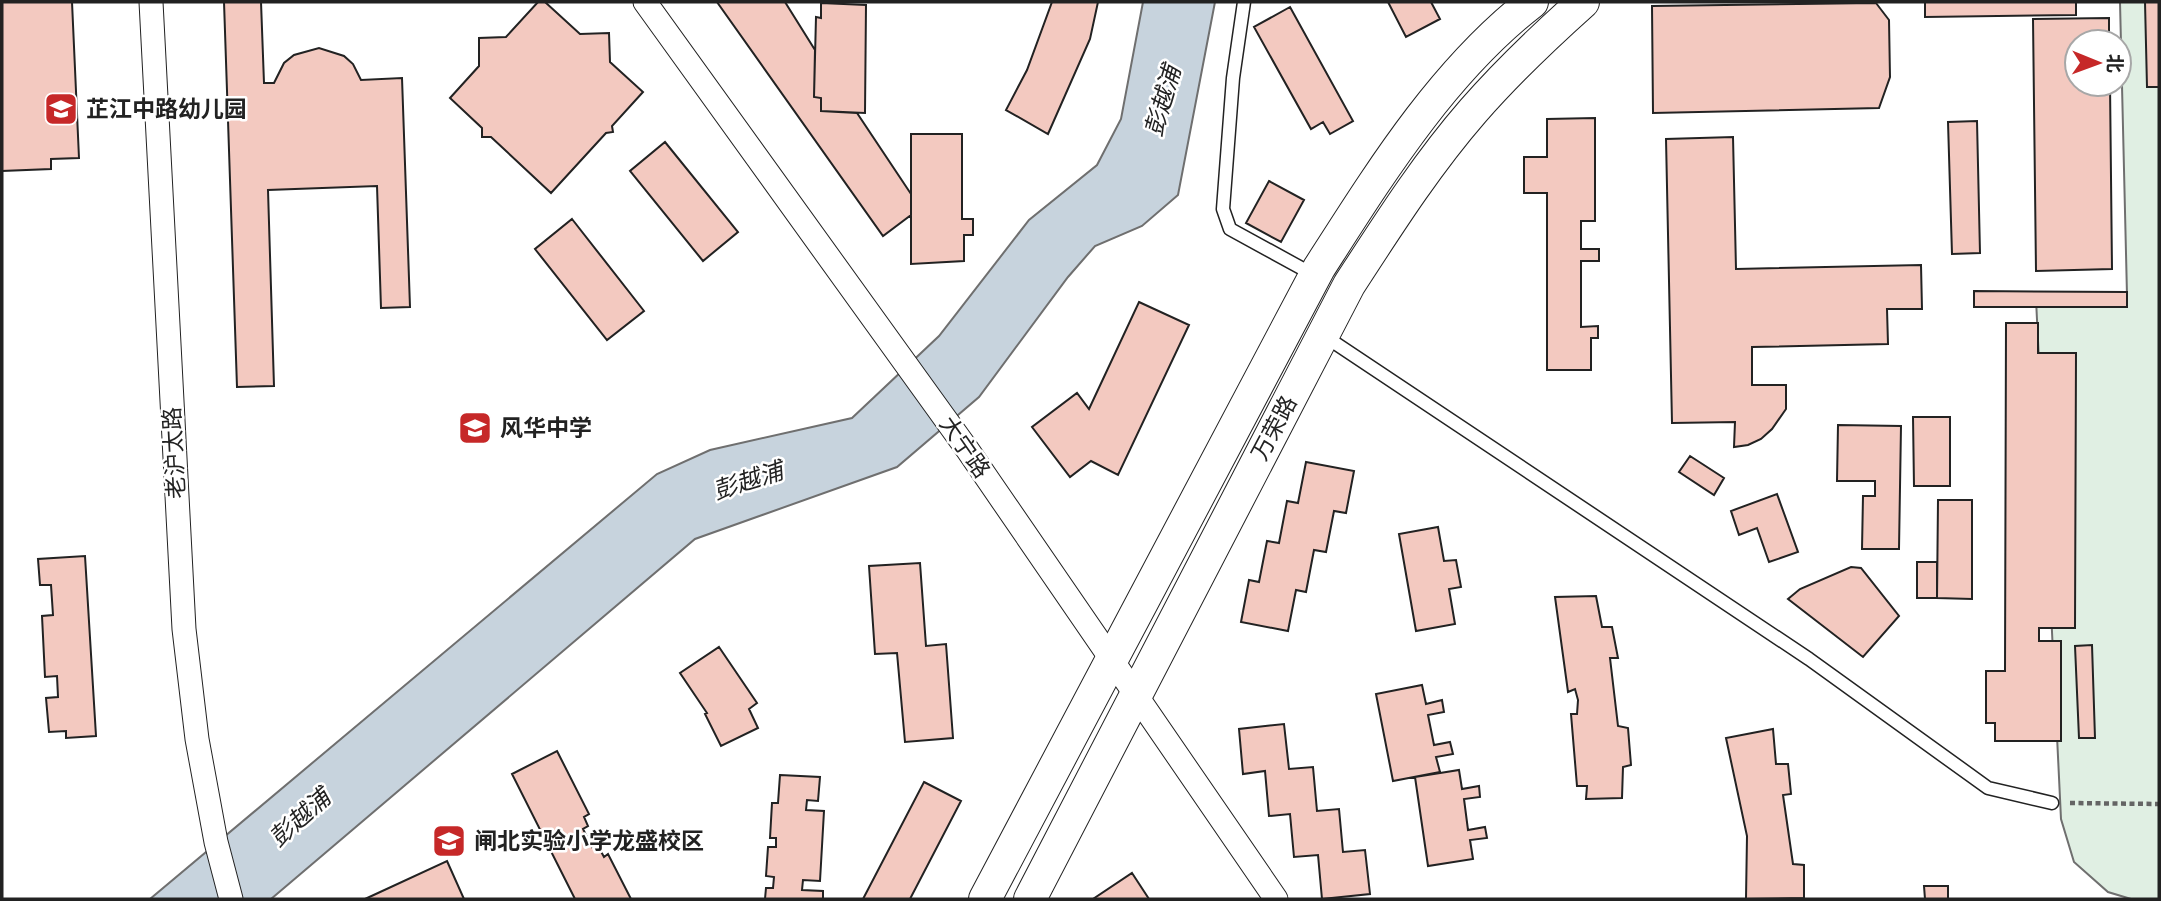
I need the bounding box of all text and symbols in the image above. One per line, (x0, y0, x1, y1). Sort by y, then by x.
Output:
north arrow (2063, 28, 2133, 98)
text: 北 (2102, 54, 2125, 73)
water label: 彭越浦 (1140, 59, 1188, 140)
school or university icon: 芷江中路幼儿园 (42, 90, 80, 128)
place label: 芷江中路幼儿园 (86, 96, 247, 124)
street label: 万荣路 (1246, 391, 1303, 466)
street label: 老沪太路 (159, 406, 191, 500)
school or university icon: 风华中学 (456, 409, 494, 447)
street label: 大宁路 (933, 411, 995, 484)
place label: 风华中学 (500, 415, 592, 443)
water label: 彭越浦 (709, 455, 791, 506)
water label: 彭越浦 (264, 781, 340, 853)
school or university icon: 闸北实验小学龙盛校区 (430, 822, 468, 860)
place label: 闸北实验小学龙盛校区 (474, 828, 704, 856)

